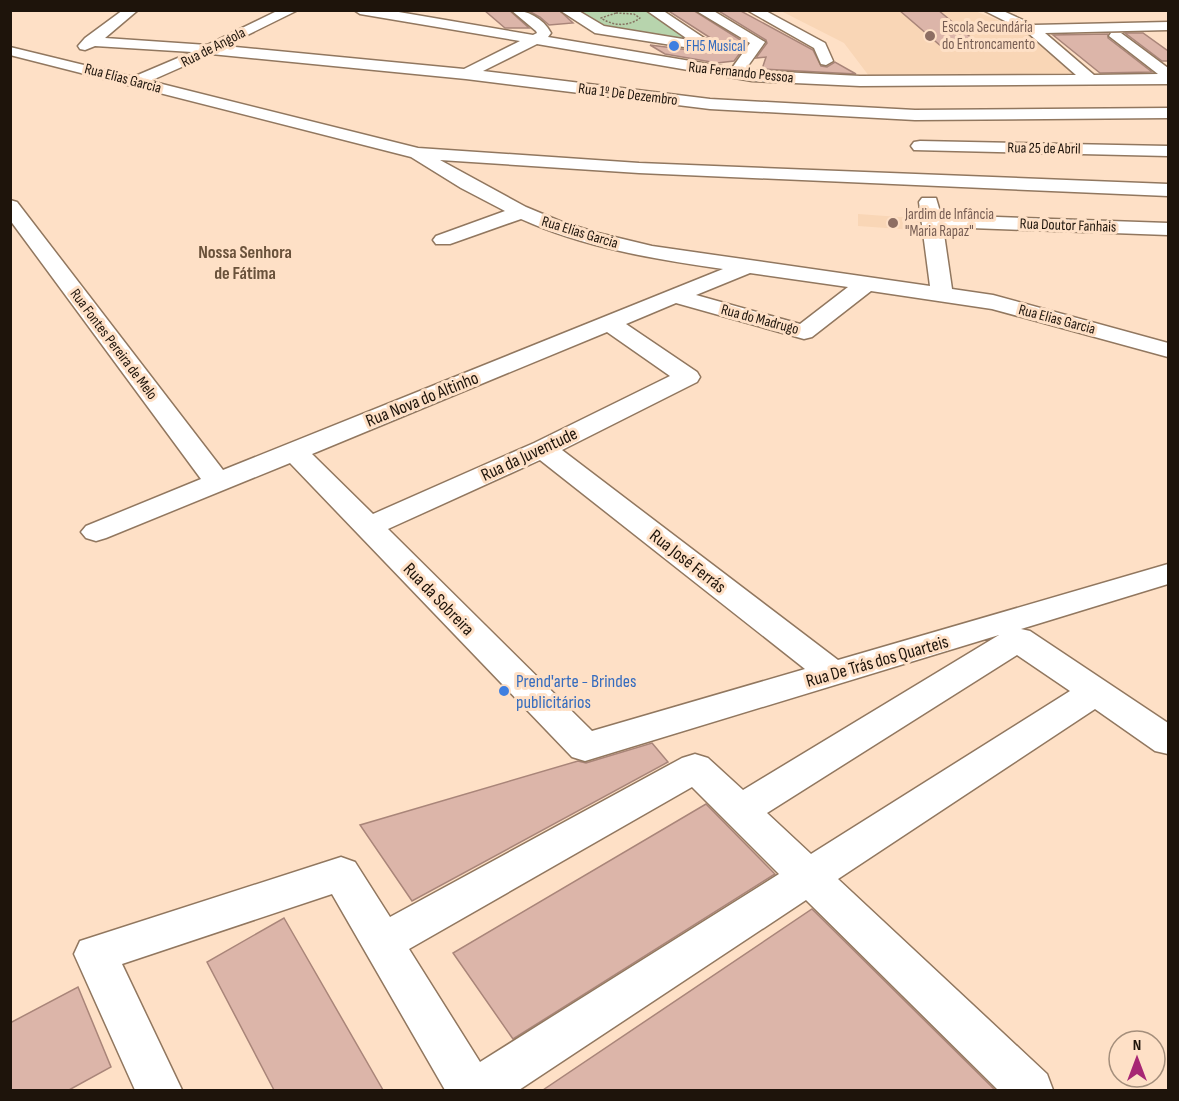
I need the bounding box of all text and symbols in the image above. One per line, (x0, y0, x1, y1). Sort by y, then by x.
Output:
place label: Escola Secundária do Entroncamento (942, 18, 1035, 54)
street label: Rua de Angola (178, 23, 249, 72)
marker: Escola Secundária do Entroncamento (923, 29, 937, 43)
place label: FH5 Musical (686, 37, 746, 56)
marker: FH5 Musical (667, 39, 681, 53)
street label: Rua Fernando Pessoa (687, 58, 795, 87)
street label: Rua Elias Garcia (82, 59, 164, 98)
street label: Rua 1º De Dezembro (577, 79, 679, 110)
street label: Rua 25 de Abril (1007, 138, 1081, 159)
place label: Jardim de Infância "Maria Rapaz" (904, 205, 994, 241)
street label: Rua Elias Garcia (539, 212, 621, 253)
street label: Rua Doutor Fanhais (1019, 214, 1117, 237)
marker: Jardim de Infância "Maria Rapaz" (886, 216, 900, 230)
district label: Nossa Senhora de Fátima (198, 242, 292, 284)
street label: Rua Fontes Pereira de Melo (66, 285, 161, 404)
street label: Rua do Madrugo (719, 300, 801, 339)
street label: Rua Elias Garcia (1016, 300, 1098, 339)
street label: Rua Nova do Altinho (363, 367, 482, 432)
street label: Rua da Juventude (478, 423, 581, 486)
street label: Rua José Ferrás (646, 525, 730, 598)
street label: Rua da Sobreira (399, 559, 478, 640)
street label: Rua De Trás dos Quarteis (804, 631, 951, 692)
place label: Prend'arte - Brindes publicitários (516, 671, 636, 713)
marker: Prend'arte - Brindes publicitários (497, 684, 511, 698)
north arrow (1107, 1029, 1167, 1089)
text: N (1133, 1036, 1141, 1055)

